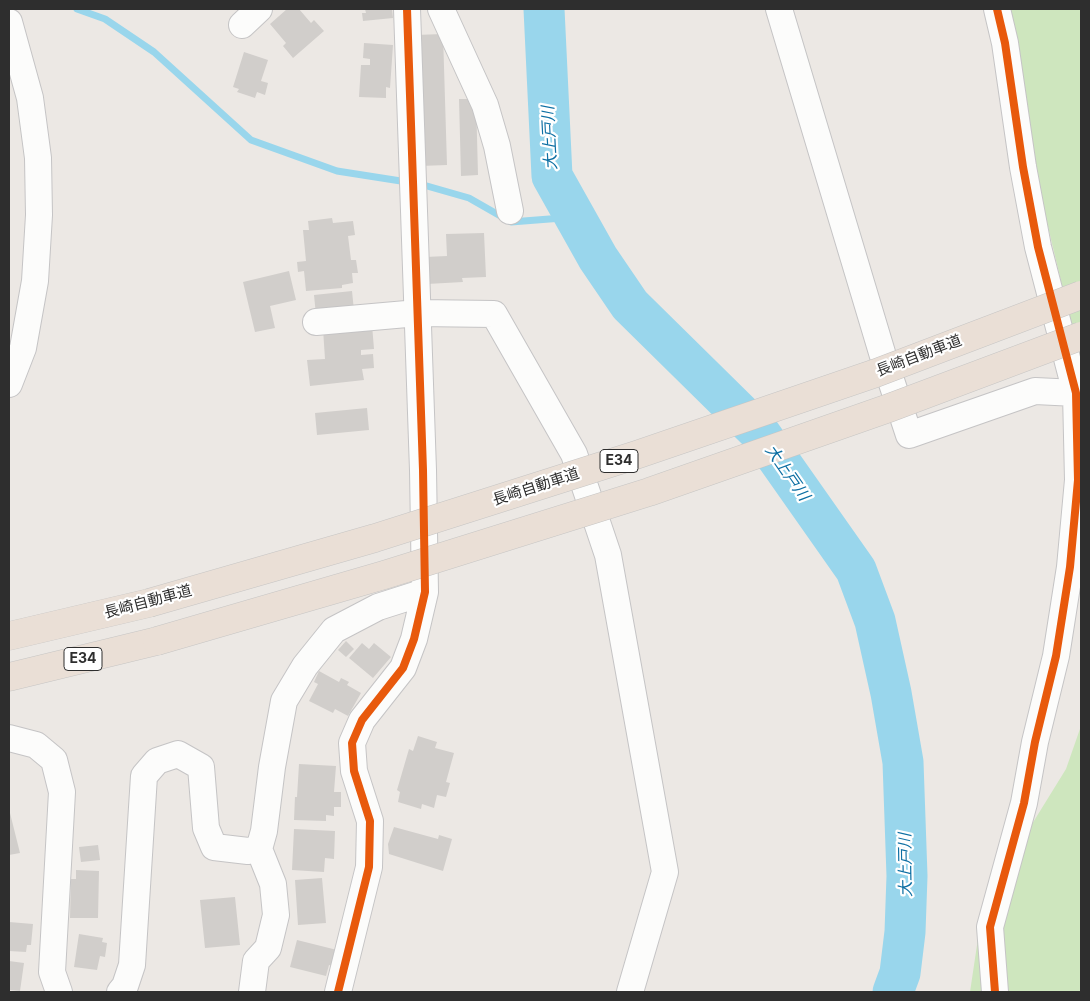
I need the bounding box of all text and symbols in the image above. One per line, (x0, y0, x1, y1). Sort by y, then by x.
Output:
water label: 大上戸川 (539, 106, 561, 170)
street label: 長崎自動車道 (874, 331, 964, 381)
water label: 大上戸川 (761, 441, 813, 505)
road number: E34 (600, 450, 638, 472)
street label: 長崎自動車道 (490, 465, 582, 509)
street label: 長崎自動車道 (102, 582, 194, 622)
road number: E34 (64, 648, 102, 671)
water label: 大上戸川 (896, 833, 916, 897)

